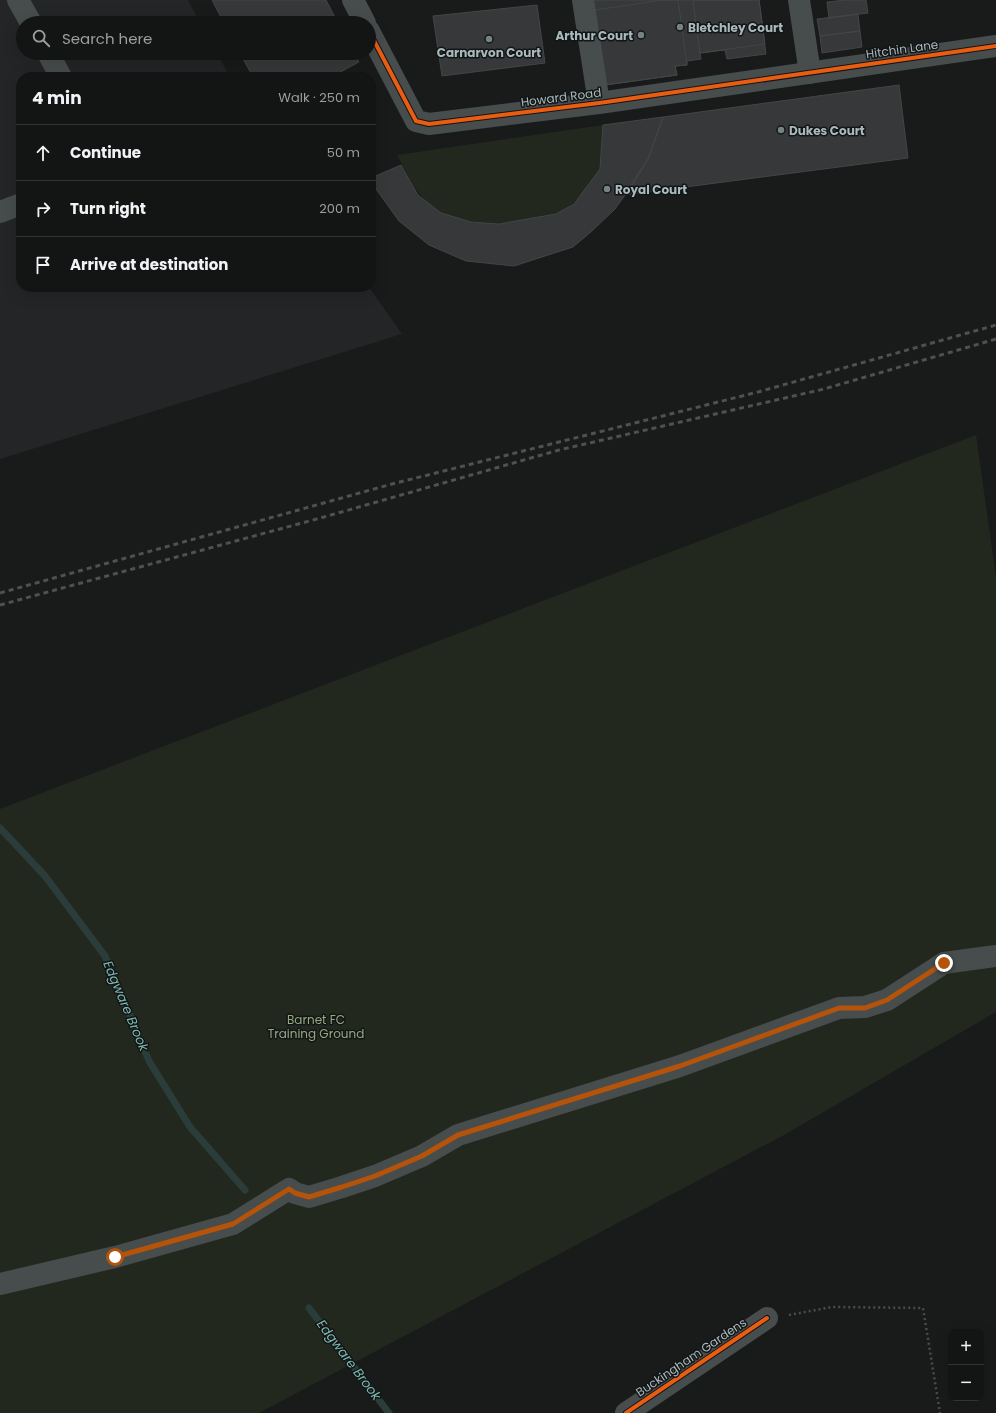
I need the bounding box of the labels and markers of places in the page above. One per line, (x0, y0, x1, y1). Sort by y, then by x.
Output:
place label: Bletchley Court (688, 19, 783, 36)
marker: Bletchley Court (675, 22, 685, 32)
place label: Arthur Court (555, 27, 633, 44)
marker: Arthur Court (636, 30, 646, 40)
marker: Carnarvon Court (484, 34, 494, 44)
place label: Carnarvon Court (437, 44, 541, 61)
place label: Dukes Court (789, 122, 865, 139)
marker: Dukes Court (776, 125, 786, 135)
place label: Royal Court (615, 181, 687, 198)
marker: Royal Court (602, 184, 612, 194)

